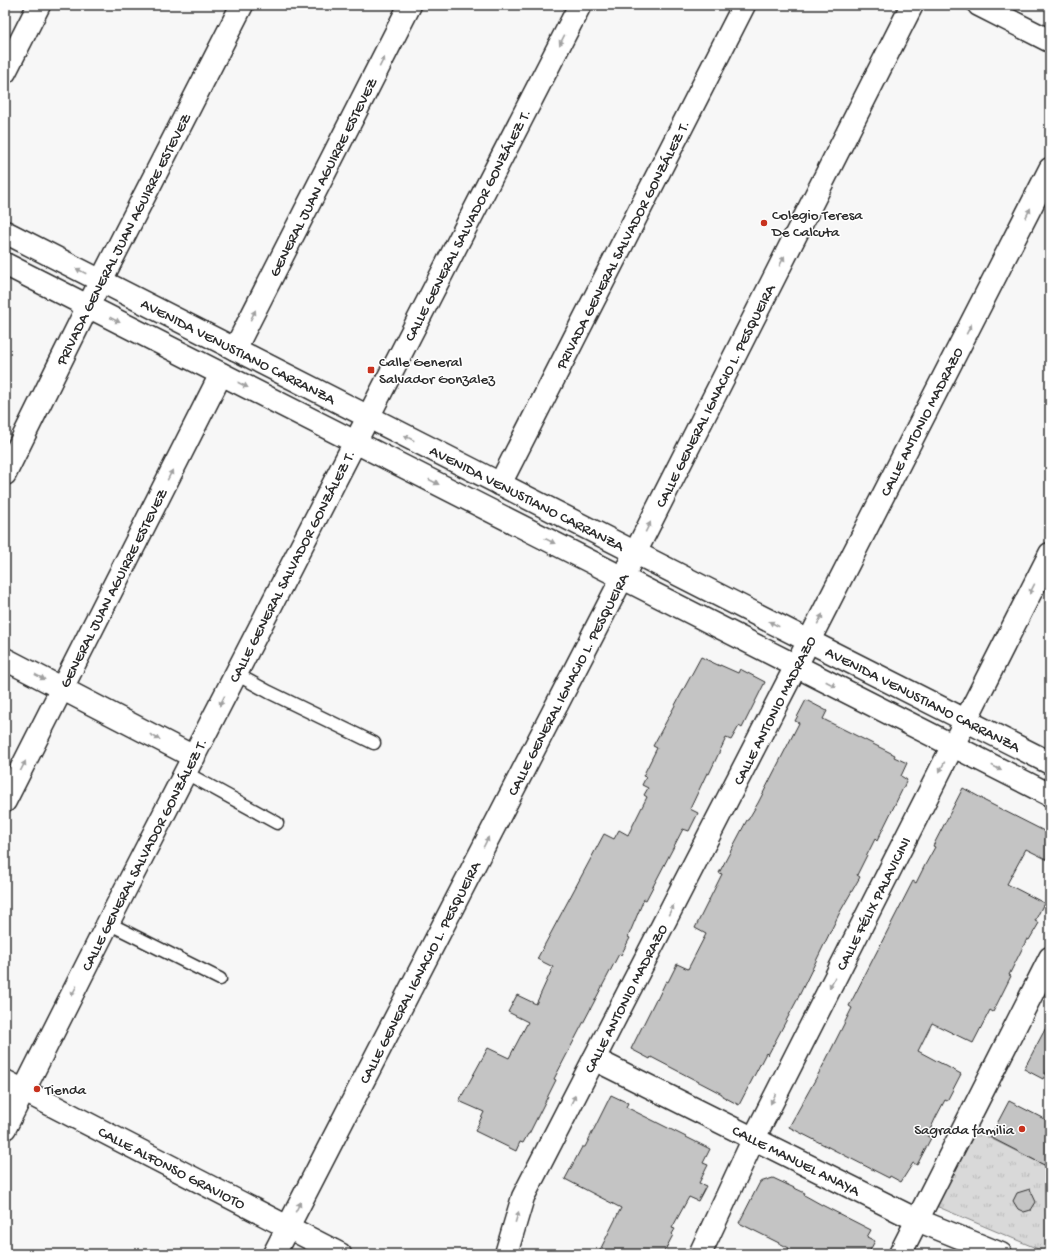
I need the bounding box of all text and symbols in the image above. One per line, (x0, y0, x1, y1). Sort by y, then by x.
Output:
one-way arrow (559, 34, 565, 45)
one-way arrow (378, 56, 385, 67)
street label: GENERAL JUAN AGUIRRE ESTEVEZ (266, 75, 382, 280)
street label: CALLE GENERAL SALVADOR GONZÁLEZ T. (402, 106, 536, 345)
street label: PRIVADA GENERAL JUAN AGUIRRE ESTEVEZ (53, 111, 196, 369)
street label: PRIVADA GENERAL SALVADOR GONZÁLEZ T. (552, 118, 695, 374)
place label: Colegio Teresa De Calcuta (771, 207, 863, 242)
one-way arrow (1024, 207, 1031, 219)
marker: Colegio Teresa De Calcuta (759, 218, 769, 228)
one-way arrow (779, 256, 785, 267)
one-way arrow (75, 267, 87, 274)
street label: CALLE GENERAL IGNACIO L. PESQUEIRA (653, 281, 781, 511)
street label: AVENIDA VENUSTIANO CARRANZA (137, 296, 339, 410)
one-way arrow (249, 309, 256, 320)
one-way arrow (109, 317, 120, 323)
one-way arrow (965, 323, 972, 335)
street label: CALLE ANTONIO MADRAZO (877, 345, 968, 500)
place label: Calle General Salvador Gonzalez (379, 354, 495, 389)
marker: Calle General Salvador Gonzalez (366, 365, 376, 375)
one-way arrow (237, 382, 249, 389)
one-way arrow (403, 435, 414, 441)
street label: AVENIDA VENUSTIANO CARRANZA (426, 443, 628, 557)
street label: CALLE GENERAL SALVADOR GONZÁLEZ T. (226, 447, 360, 686)
one-way arrow (167, 470, 173, 481)
one-way arrow (428, 479, 439, 485)
street label: GENERAL JUAN AGUIRRE ESTEVEZ (57, 486, 173, 691)
one-way arrow (645, 522, 651, 533)
one-way arrow (544, 538, 555, 544)
street label: CALLE GENERAL IGNACIO L. PESQUEIRA (505, 570, 634, 799)
one-way arrow (1029, 583, 1036, 595)
one-way arrow (817, 614, 823, 625)
one-way arrow (769, 620, 780, 627)
street label: CALLE ANTONIO MADRAZO (730, 633, 821, 788)
street label: AVENIDA VENUSTIANO CARRANZA (822, 644, 1024, 758)
one-way arrow (34, 674, 45, 680)
one-way arrow (825, 681, 836, 687)
one-way arrow (219, 696, 226, 707)
one-way arrow (149, 734, 161, 740)
street label: CALLE GENERAL SALVADOR GONZÁLEZ T. (78, 736, 212, 974)
one-way arrow (19, 761, 26, 772)
one-way arrow (939, 762, 945, 773)
one-way arrow (991, 765, 1002, 771)
street label: CALLE FÉLIX PALAVICINI (833, 835, 916, 974)
one-way arrow (482, 836, 489, 848)
street label: CALLE GENERAL IGNACIO L. PESQUEIRA (356, 858, 486, 1087)
one-way arrow (668, 904, 674, 915)
street label: CALLE ANTONIO MADRAZO (581, 922, 673, 1077)
one-way arrow (829, 977, 835, 989)
one-way arrow (70, 986, 77, 997)
place label: Tienda (44, 1082, 87, 1100)
marker: Tienda (32, 1084, 42, 1094)
one-way arrow (770, 1093, 777, 1105)
one-way arrow (570, 1094, 577, 1106)
street label: CALLE MANUEL ANAYA (729, 1122, 863, 1201)
place label: Sagrada familia (914, 1122, 1015, 1140)
street label: CALLE ALFONSO GRAVIOTO (94, 1124, 248, 1215)
marker: Sagrada familia (1017, 1124, 1027, 1134)
one-way arrow (295, 1201, 301, 1213)
one-way arrow (514, 1210, 520, 1222)

